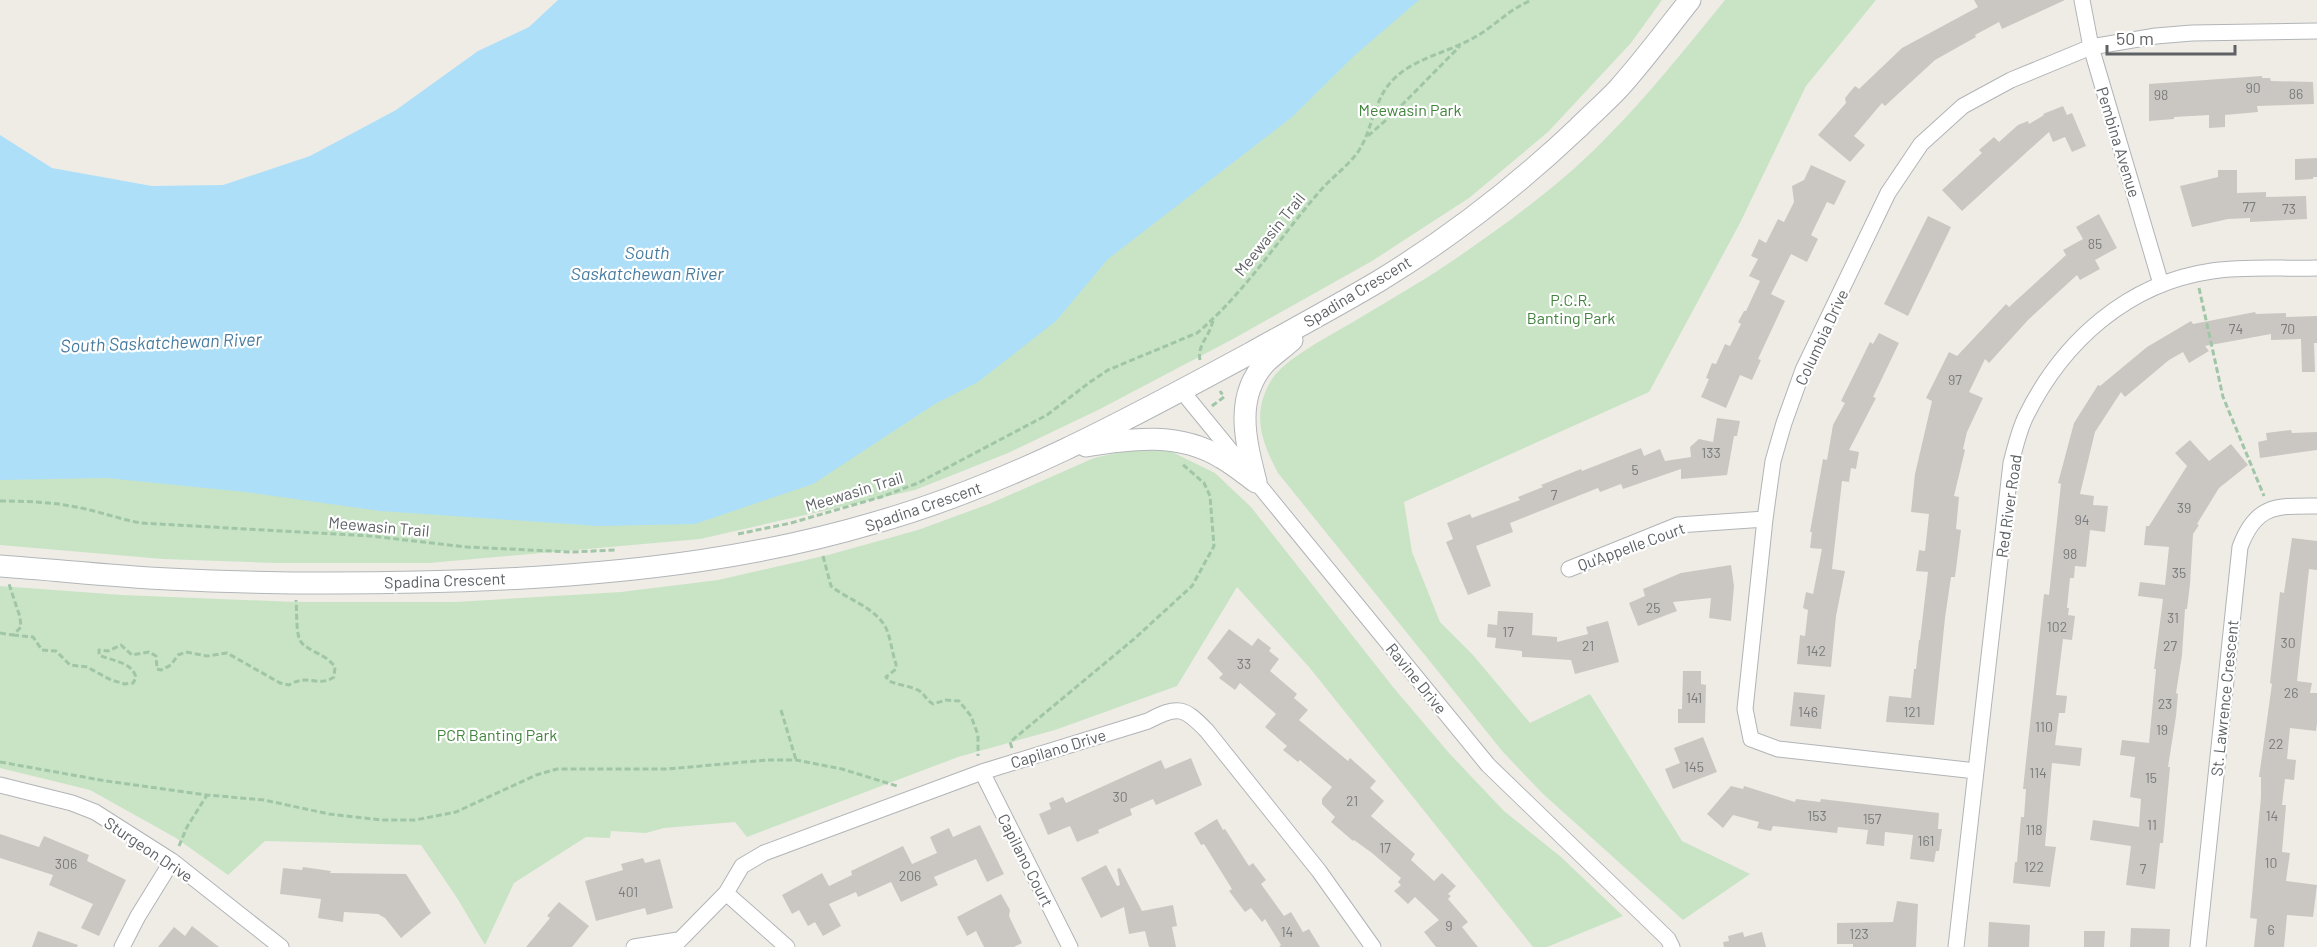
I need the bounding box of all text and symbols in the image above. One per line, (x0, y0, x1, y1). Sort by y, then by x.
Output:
scale bar (2107, 18, 2234, 56)
text: 50 m (2116, 27, 2154, 49)
house number: 90 (2245, 79, 2261, 96)
street label: Pembina Avenue (2093, 84, 2145, 200)
house number: 86 (2289, 85, 2303, 102)
house number: 98 (2154, 86, 2168, 103)
park label: Meewasin Park (1359, 100, 1461, 119)
street label: Meewasin Trail (1230, 189, 1308, 279)
house number: 77 (2242, 198, 2256, 215)
house number: 73 (2282, 200, 2296, 217)
house number: 85 (2088, 235, 2102, 252)
water label: South Saskatchewan River (570, 241, 724, 284)
street label: Spadina Crescent (1300, 251, 1414, 331)
street label: Columbia Drive (1790, 286, 1852, 388)
park label: P.C.R. Banting Park (1527, 290, 1615, 327)
house number: 74 (2229, 320, 2243, 337)
house number: 70 (2281, 320, 2295, 337)
water label: South Saskatchewan River (60, 327, 263, 357)
house number: 97 (1948, 371, 1962, 388)
house number: 133 (1701, 444, 1721, 461)
street label: Red River Road (1991, 453, 2025, 559)
house number: 5 (1631, 461, 1639, 478)
street label: Meewasin Trail (803, 467, 905, 515)
street label: Spadina Crescent (862, 477, 984, 535)
house number: 7 (1551, 486, 1558, 503)
house number: 39 (2177, 499, 2191, 516)
house number: 94 (2074, 511, 2090, 528)
street label: Meewasin Trail (328, 512, 430, 540)
street label: Qu'Appelle Court (1575, 518, 1687, 574)
house number: 98 (2063, 545, 2077, 562)
house number: 35 (2172, 564, 2186, 581)
street label: Spadina Crescent (384, 568, 506, 592)
house number: 25 (1646, 599, 1660, 616)
house number: 31 (2167, 609, 2179, 626)
house number: 102 (2047, 618, 2067, 635)
street label: St. Lawrence Crescent (2206, 619, 2242, 777)
house number: 17 (1502, 623, 1514, 640)
house number: 30 (2280, 634, 2296, 651)
house number: 21 (1582, 637, 1594, 654)
house number: 27 (2163, 637, 2177, 654)
street label: Ravine Drive (1383, 639, 1451, 717)
house number: 142 (1806, 642, 1826, 659)
house number: 33 (1237, 655, 1251, 672)
house number: 26 (2284, 684, 2298, 701)
house number: 141 (1686, 689, 1702, 706)
house number: 23 (2158, 695, 2172, 712)
house number: 146 (1798, 703, 1818, 720)
house number: 121 (1903, 703, 1921, 720)
house number: 110 (2035, 718, 2053, 735)
house number: 19 (2156, 721, 2168, 738)
street label: Capilano Drive (1008, 724, 1108, 772)
park label: PCR Banting Park (437, 725, 557, 744)
house number: 22 (2268, 735, 2284, 752)
house number: 145 (1684, 758, 1704, 775)
house number: 114 (2029, 764, 2047, 781)
house number: 15 (2145, 769, 2157, 786)
house number: 30 (1112, 788, 1128, 805)
house number: 21 (1346, 792, 1358, 809)
house number: 153 (1807, 807, 1827, 824)
house number: 14 (2266, 807, 2278, 824)
street label: Capilano Court (994, 810, 1058, 910)
house number: 157 (1863, 810, 1882, 827)
street label: Sturgeon Drive (101, 812, 197, 886)
house number: 11 (2147, 816, 2157, 833)
house number: 118 (2025, 821, 2043, 838)
house number: 161 (1918, 832, 1934, 849)
house number: 17 (1379, 839, 1391, 856)
house number: 10 (2265, 854, 2277, 871)
house number: 306 (55, 855, 77, 872)
house number: 122 (2024, 858, 2044, 875)
house number: 7 (2140, 860, 2147, 877)
house number: 206 (899, 867, 921, 884)
house number: 401 (618, 883, 638, 900)
house number: 9 (1445, 917, 1453, 934)
house number: 6 (2267, 921, 2275, 938)
house number: 14 (1281, 923, 1293, 940)
house number: 123 (1849, 925, 1869, 942)

